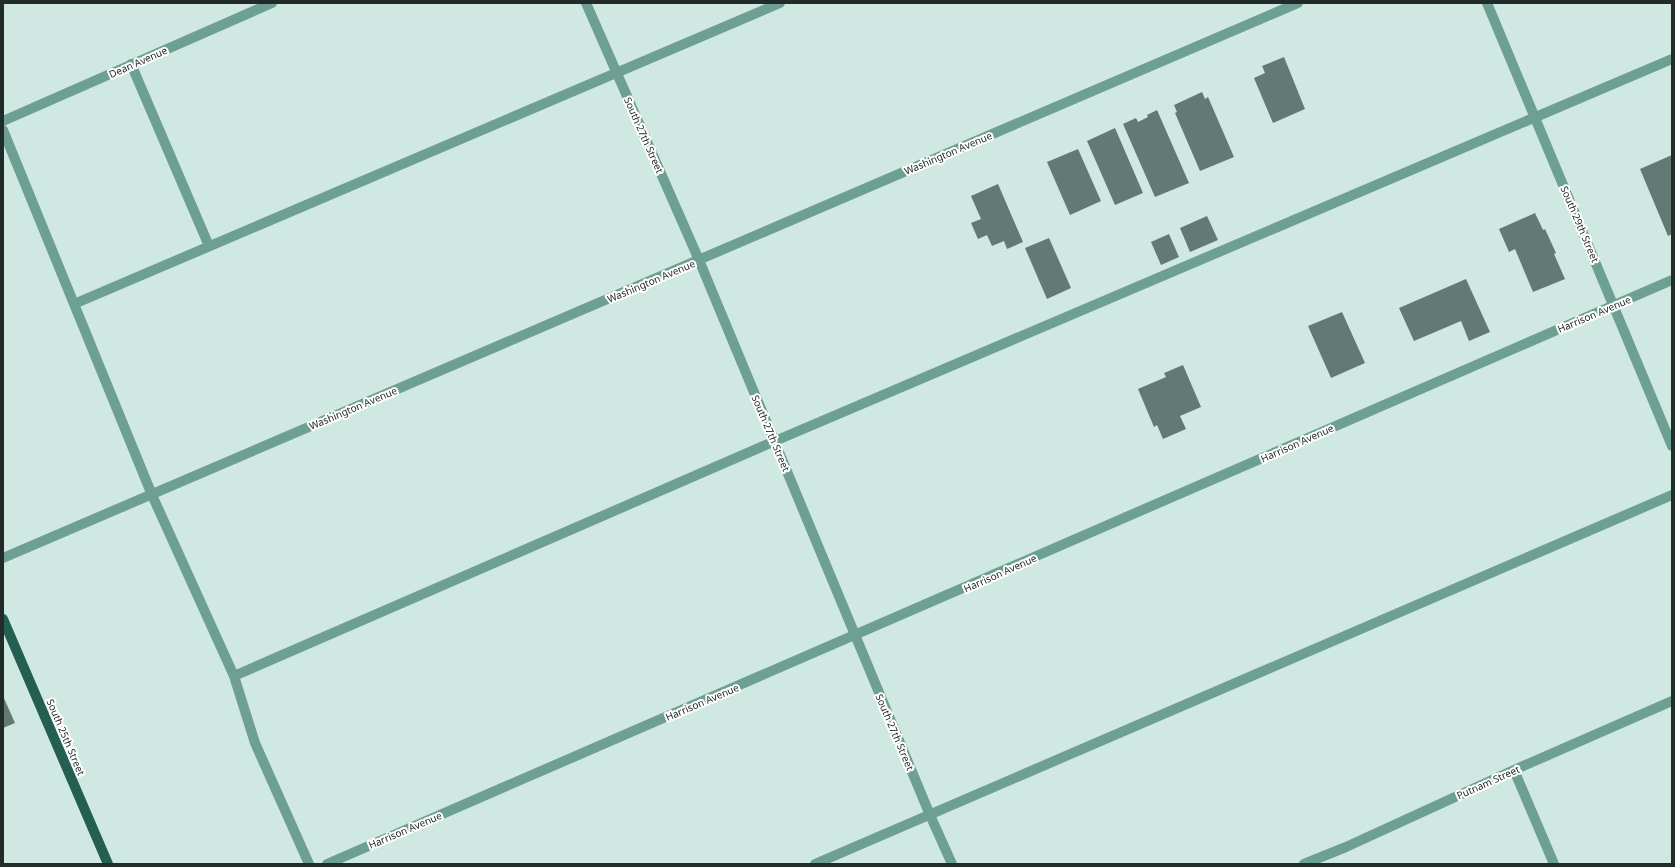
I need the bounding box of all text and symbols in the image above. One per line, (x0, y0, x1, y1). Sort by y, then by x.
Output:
street label: Dean Avenue (107, 43, 170, 81)
street label: South 27th Street (621, 95, 667, 176)
street label: Washington Avenue (902, 128, 994, 178)
street label: South 29th Street (1558, 184, 1603, 265)
street label: Washington Avenue (605, 256, 697, 306)
street label: Harrison Avenue (1555, 292, 1633, 336)
street label: Washington Avenue (307, 383, 399, 433)
street label: South 27th Street (749, 393, 794, 474)
street label: Harrison Avenue (1258, 420, 1336, 465)
street label: Harrison Avenue (961, 550, 1039, 595)
street label: Harrison Avenue (663, 680, 741, 724)
street label: South 27th Street (873, 692, 918, 773)
street label: South 25th Street (44, 697, 89, 778)
street label: Putnam Street (1454, 762, 1522, 802)
street label: Harrison Avenue (366, 808, 444, 852)

